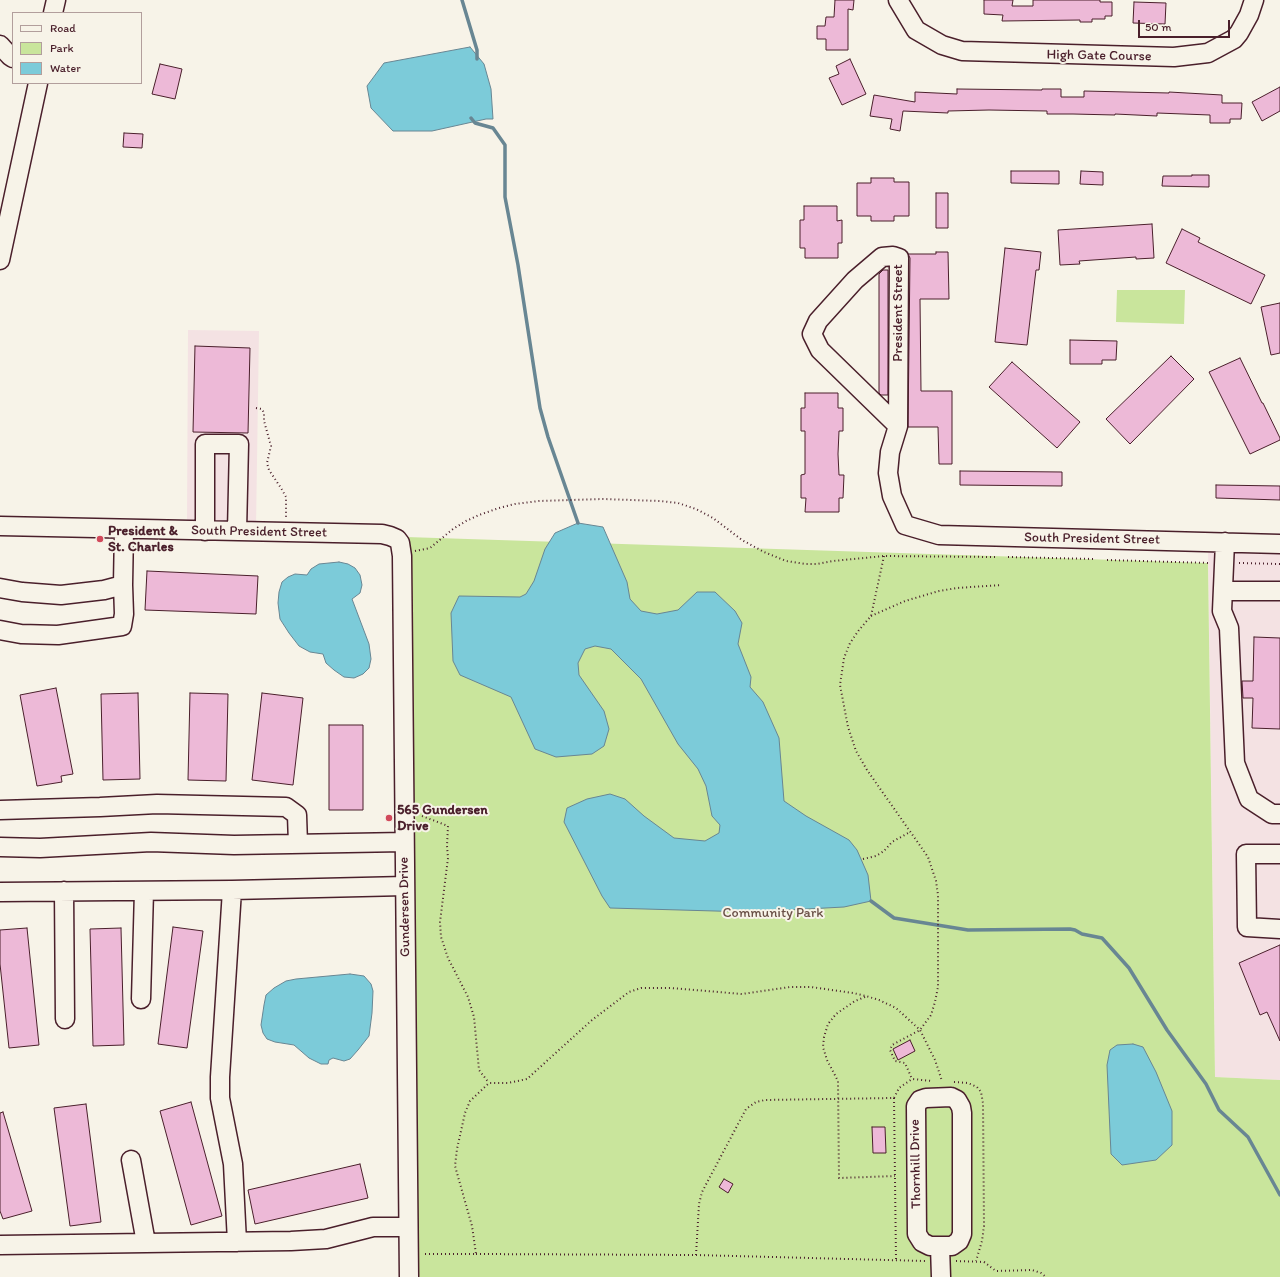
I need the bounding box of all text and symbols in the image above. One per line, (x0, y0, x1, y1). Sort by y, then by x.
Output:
legend (12, 12, 142, 84)
scale bar (1140, 12, 1232, 38)
text: 50 m (1145, 20, 1171, 34)
text: Road (50, 21, 76, 35)
text: Park (50, 41, 74, 55)
street label: High Gate Course (1046, 47, 1152, 65)
text: Water (50, 61, 81, 75)
street label: President Street (890, 264, 906, 362)
street label: South President Street (191, 522, 327, 542)
place label: President & St. Charles (108, 523, 178, 556)
street label: South President Street (1024, 529, 1160, 549)
marker: President & St. Charles (95, 534, 105, 544)
place label: 565 Gundersen Drive (397, 802, 488, 834)
marker: 565 Gundersen Drive (384, 813, 394, 823)
street label: Gundersen Drive (396, 857, 414, 957)
park label: Community Park (723, 905, 823, 921)
street label: Thornhill Drive (907, 1119, 925, 1209)

